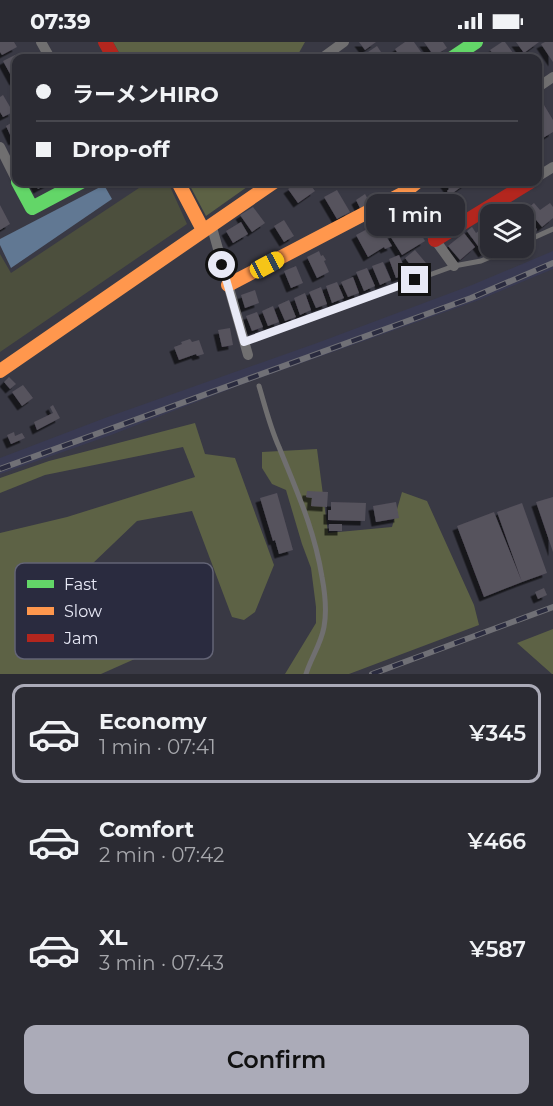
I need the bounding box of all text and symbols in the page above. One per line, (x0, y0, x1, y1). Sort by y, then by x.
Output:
text: 07:39 (30, 8, 91, 35)
text: ラーメンHIRO (72, 81, 219, 108)
text: Drop-off (72, 136, 170, 163)
callout: 1 min (366, 193, 464, 235)
text: 1 min (389, 203, 442, 227)
map controls (480, 204, 534, 258)
button: layers (480, 204, 534, 258)
car (247, 249, 287, 281)
route start (208, 251, 235, 278)
route end (401, 266, 428, 293)
legend (15, 563, 213, 659)
text: Fast (64, 575, 98, 594)
text: Slow (64, 602, 102, 621)
text: Jam (63, 629, 98, 648)
icon: car (27, 707, 81, 761)
text: Economy (99, 708, 207, 735)
text: ¥345 (469, 720, 526, 747)
text: 1 min · 07:41 (99, 735, 216, 759)
icon: car (27, 815, 81, 869)
text: Comfort (99, 816, 194, 843)
text: ¥466 (468, 828, 526, 855)
text: 2 min · 07:42 (99, 843, 224, 867)
icon: car (27, 923, 81, 977)
text: XL (99, 924, 128, 951)
text: ¥587 (470, 936, 526, 963)
text: 3 min · 07:43 (99, 951, 224, 975)
button: Confirm (24, 1025, 529, 1094)

